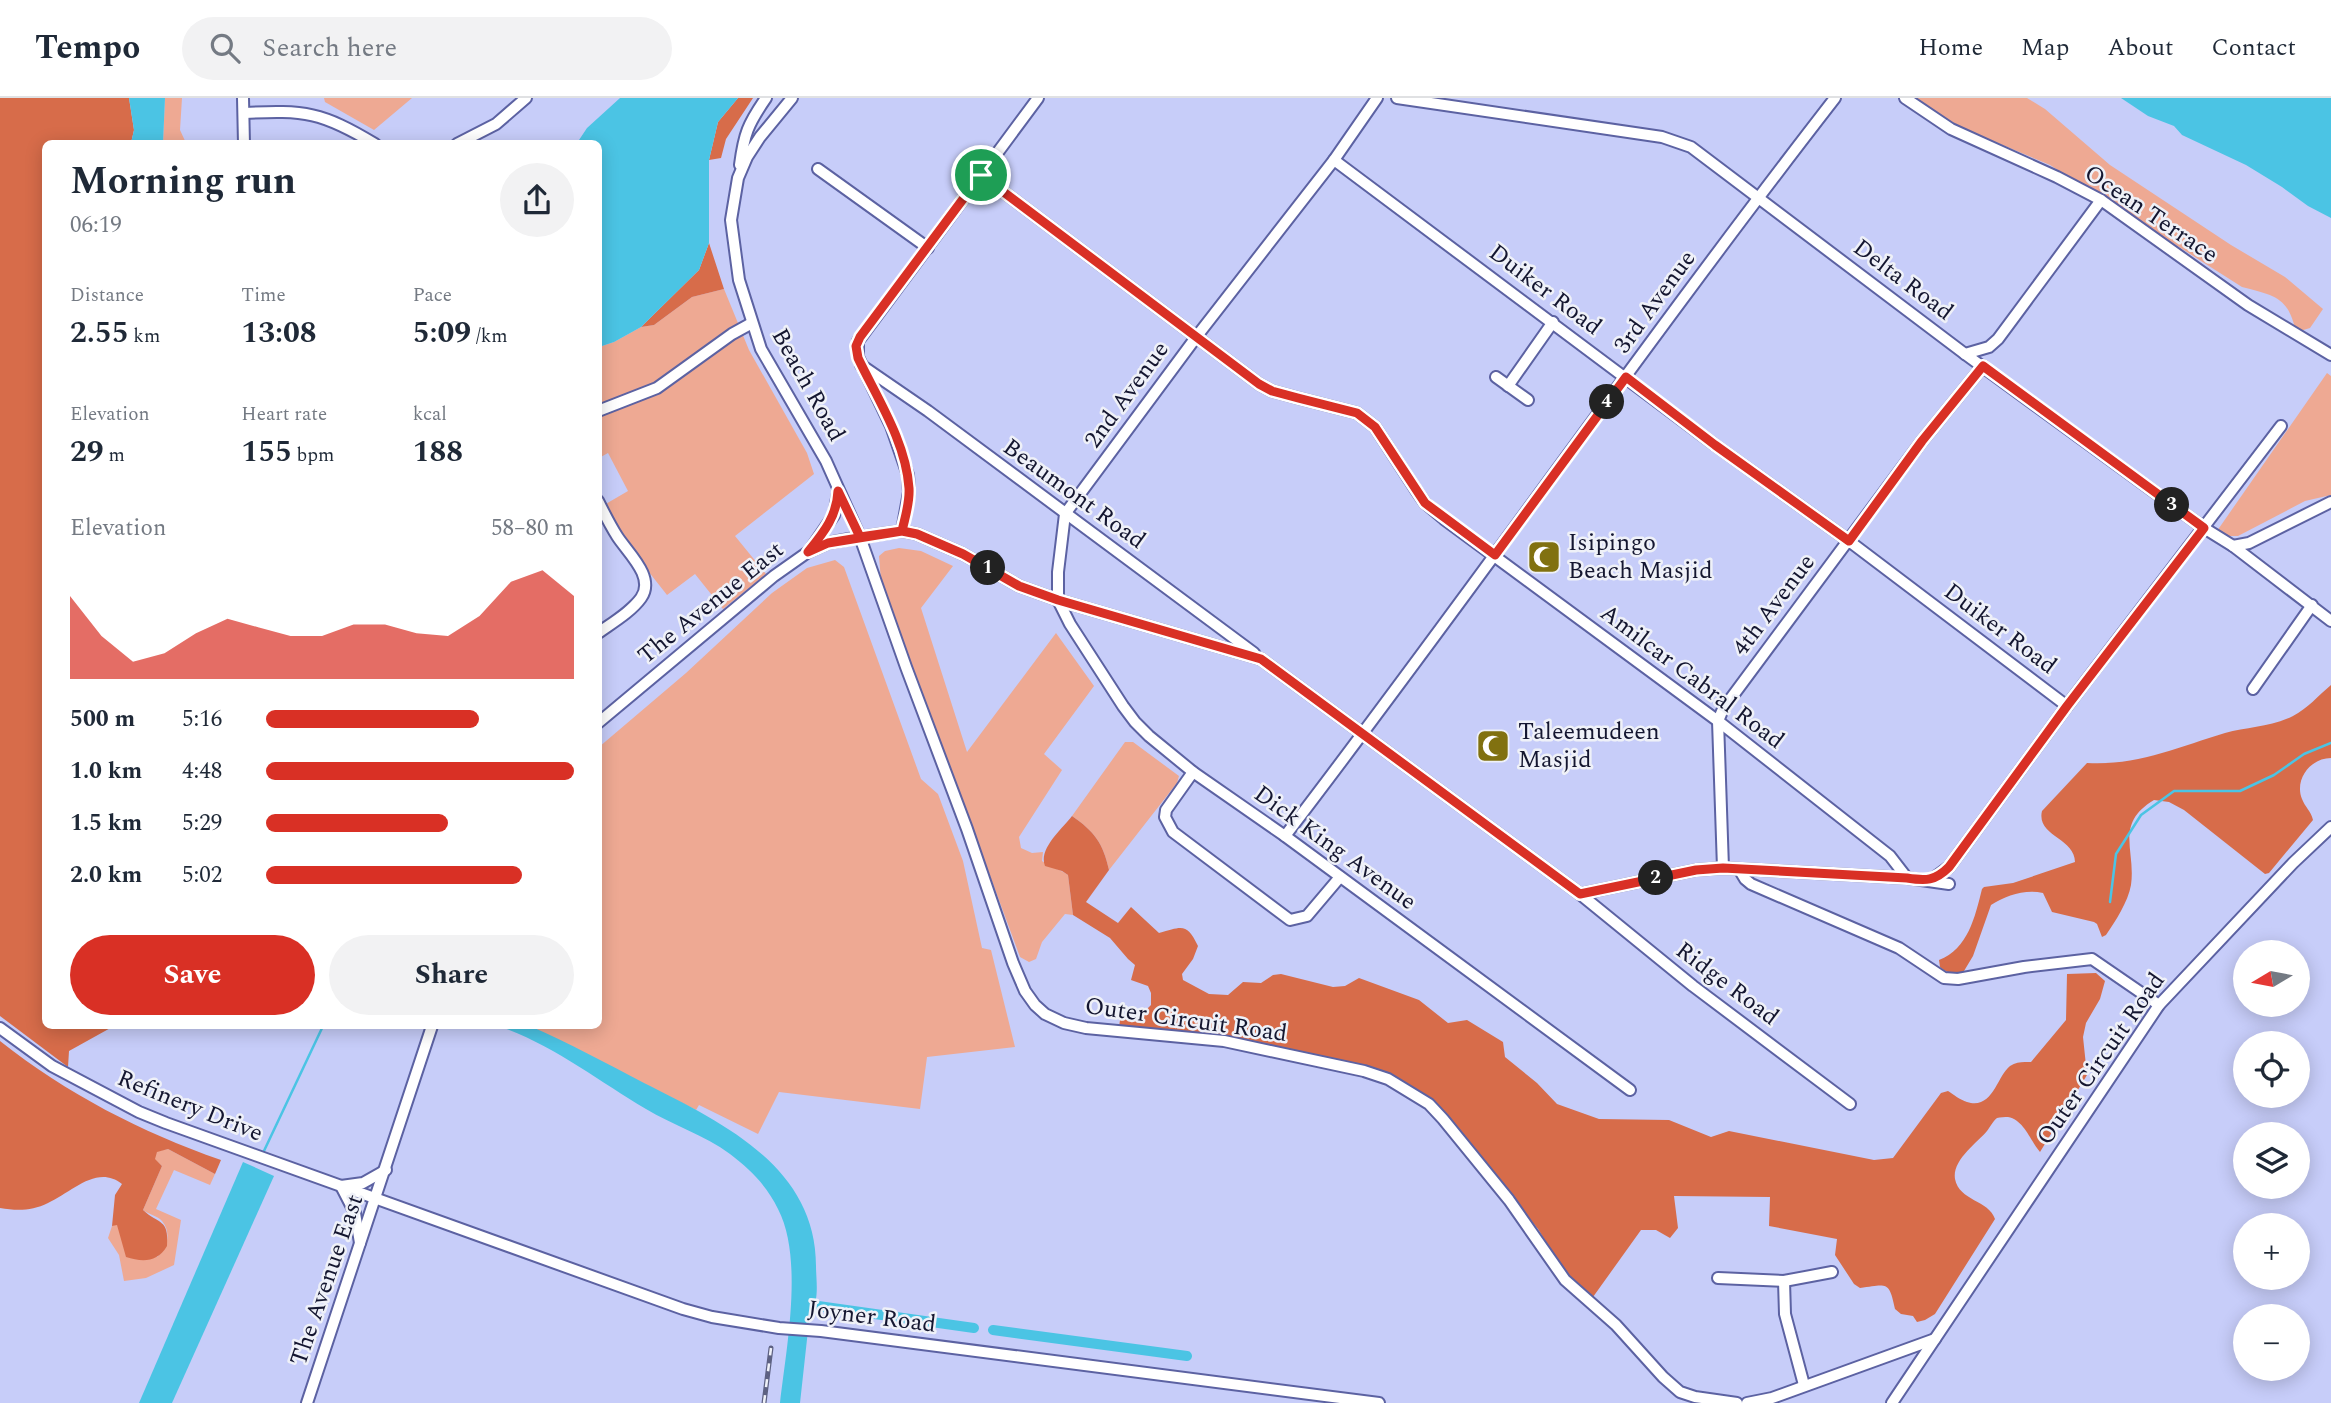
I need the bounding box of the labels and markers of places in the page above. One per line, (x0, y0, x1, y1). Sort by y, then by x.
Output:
pin (951, 145, 1011, 205)
pin: 4 (1590, 384, 1624, 420)
pin: 3 (2154, 488, 2190, 522)
place label: Isipingo Beach Masjid (1568, 525, 1713, 589)
mosque icon: Isipingo Beach Masjid (1525, 538, 1563, 576)
pin: 1 (970, 550, 1006, 586)
place label: Taleemudeen Masjid (1518, 714, 1660, 778)
mosque icon: Taleemudeen Masjid (1474, 727, 1512, 765)
pin: 2 (1638, 860, 1674, 896)

